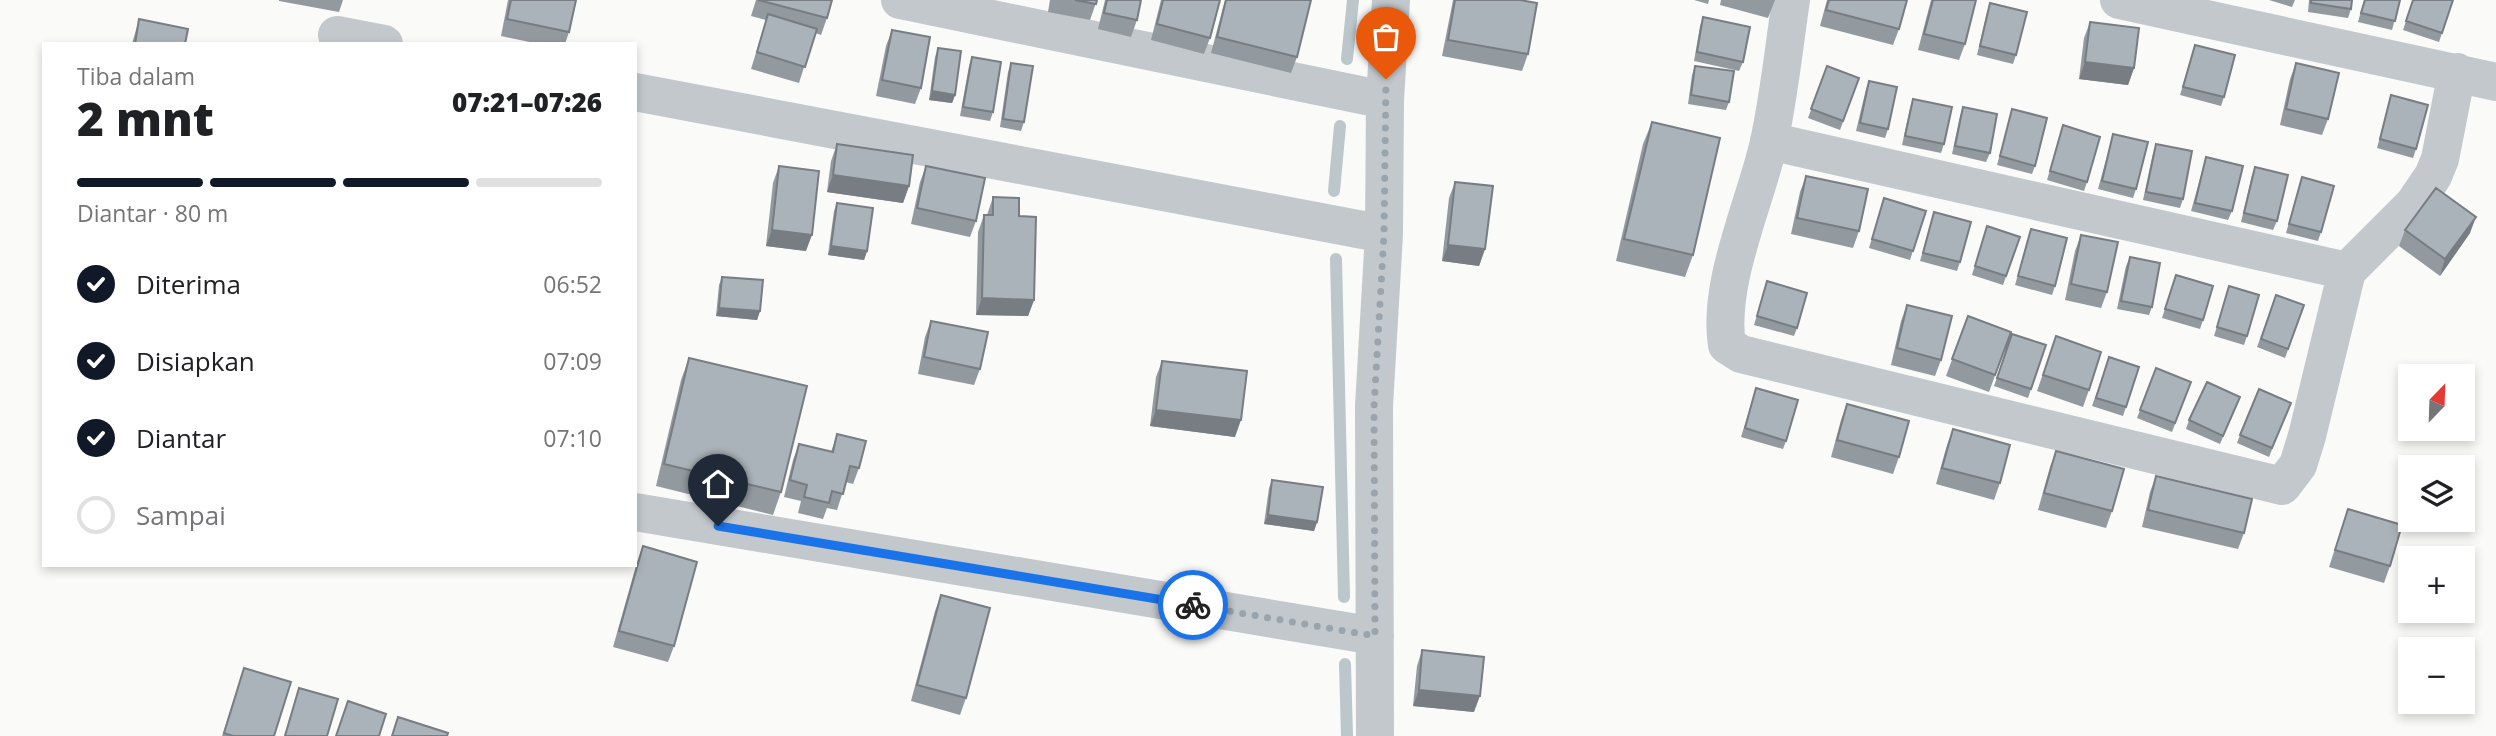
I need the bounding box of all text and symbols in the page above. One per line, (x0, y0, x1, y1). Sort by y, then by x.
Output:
pin (1356, 7, 1416, 79)
icon: bag (1367, 18, 1405, 56)
text: Tiba dalam (77, 60, 195, 92)
text: 07:21–07:26 (452, 84, 602, 120)
text: 2 mnt (77, 87, 214, 149)
text: Diantar · 80 m (77, 197, 228, 229)
icon: check (77, 265, 115, 303)
text: Diterima (136, 266, 241, 302)
text: 06:52 (543, 268, 602, 300)
icon: check (77, 342, 115, 380)
text: Disiapkan (136, 343, 255, 379)
text: 07:09 (543, 345, 602, 377)
north arrow (2398, 364, 2474, 441)
map controls (2398, 364, 2475, 714)
icon: check (77, 419, 115, 457)
text: Diantar (136, 420, 226, 456)
text: 07:10 (543, 422, 602, 454)
pin (688, 454, 748, 526)
button: layers (2398, 455, 2475, 532)
icon: home (699, 465, 737, 503)
text: Sampai (136, 497, 226, 533)
button: + (2398, 546, 2475, 623)
courier (1158, 570, 1228, 640)
icon: bike (1174, 586, 1212, 624)
button: − (2398, 637, 2475, 714)

